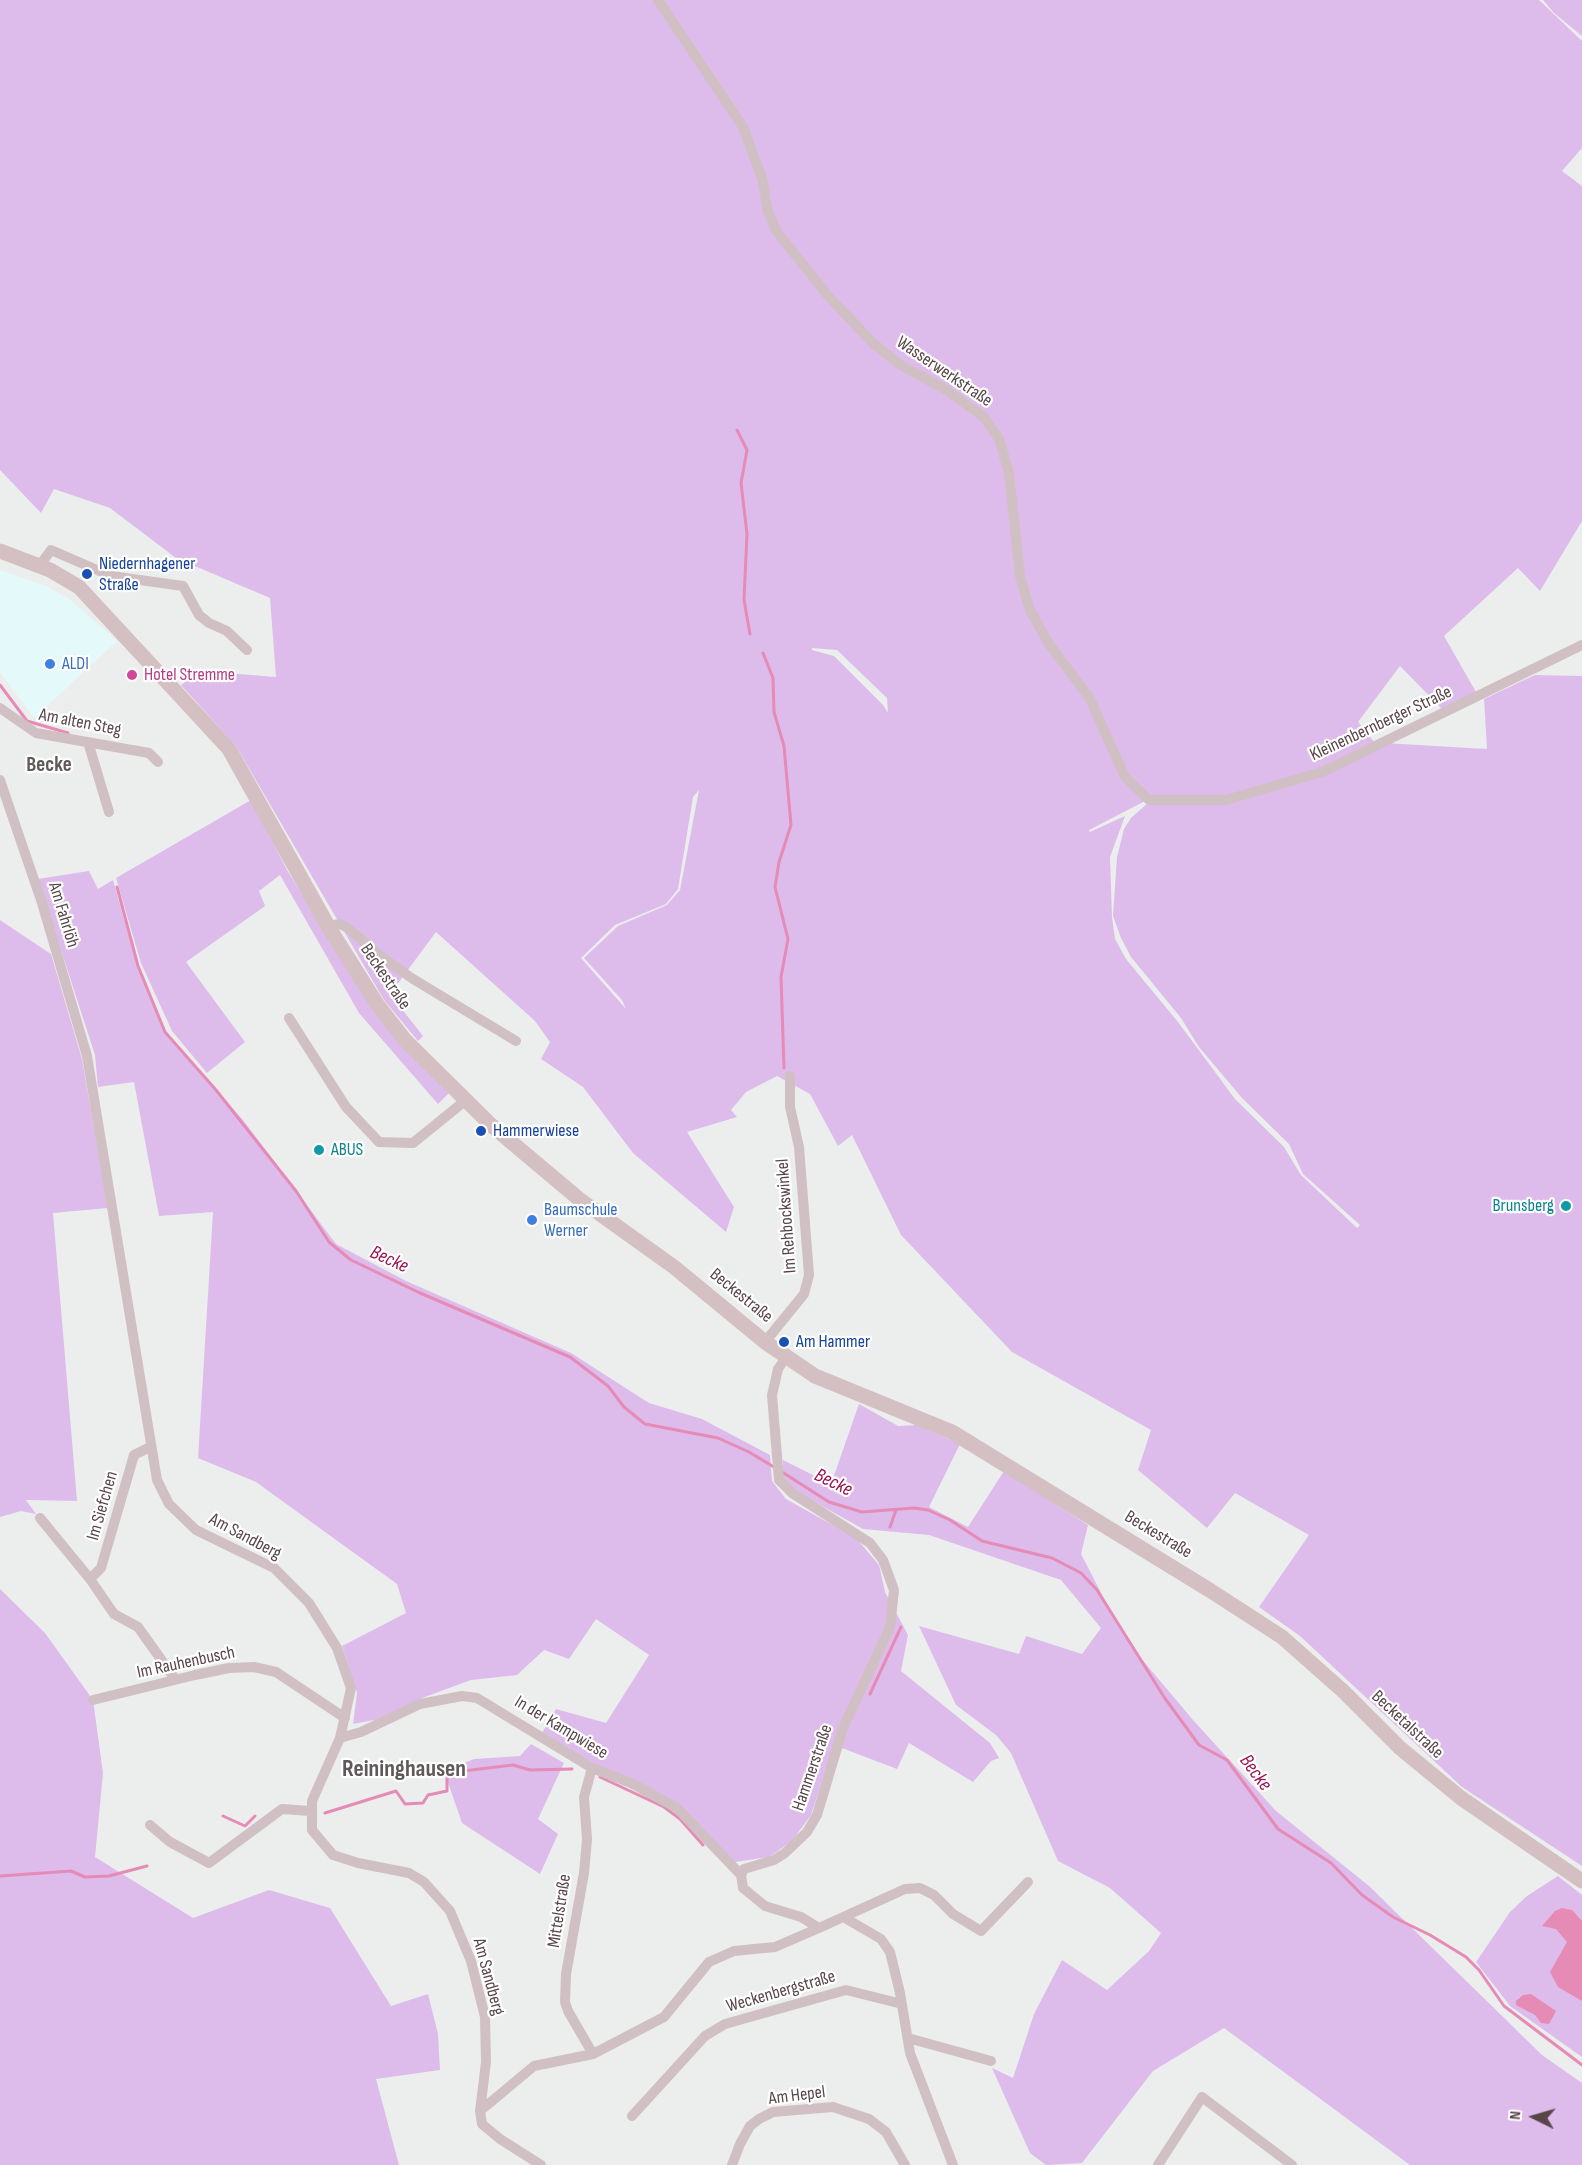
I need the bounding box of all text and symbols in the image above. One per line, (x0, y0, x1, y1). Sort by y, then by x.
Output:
street label: Wasserwerkstraße (892, 332, 996, 412)
place label: Niedernhagener Straße (99, 553, 195, 596)
marker: Niedernhagener Straße (80, 567, 94, 581)
place label: ALDI (62, 653, 89, 675)
marker: ALDI (43, 657, 57, 671)
place label: Hotel Stremme (144, 664, 235, 686)
marker: Hotel Stremme (125, 668, 139, 682)
street label: Kleinenbernberger Straße (1307, 682, 1455, 766)
street label: Am alten Steg (37, 704, 123, 742)
district label: Becke (26, 753, 72, 779)
street label: Am Fahrlöh (43, 880, 83, 950)
street label: Beckestraße (355, 940, 415, 1014)
place label: Hammerwiese (493, 1120, 579, 1142)
marker: Hammerwiese (474, 1124, 488, 1138)
place label: ABUS (331, 1139, 363, 1161)
marker: ABUS (312, 1143, 326, 1157)
street label: Im Rehbockswinkel (772, 1158, 802, 1274)
place label: Brunsberg (1493, 1195, 1554, 1217)
place label: Baumschule Werner (544, 1199, 618, 1242)
marker: Brunsberg (1559, 1199, 1573, 1213)
marker: Baumschule Werner (525, 1213, 539, 1227)
water label: Becke (366, 1241, 412, 1279)
street label: Beckestraße (705, 1264, 777, 1328)
place label: Am Hammer (796, 1331, 870, 1353)
marker: Am Hammer (777, 1335, 791, 1349)
water label: Becke (810, 1464, 856, 1502)
street label: Im Siefchen (83, 1469, 123, 1543)
street label: Beckestraße (1120, 1506, 1196, 1564)
street label: Am Sandberg (205, 1509, 285, 1565)
street label: Im Rauhenbusch (135, 1642, 237, 1684)
street label: Becketalstraße (1367, 1686, 1447, 1764)
street label: In der Kampwiese (510, 1692, 612, 1764)
street label: Hammerstraße (788, 1722, 838, 1814)
water label: Becke (1234, 1750, 1276, 1796)
district label: Reininghausen (342, 1756, 466, 1784)
street label: Mittelstraße (544, 1873, 576, 1949)
street label: Am Sandberg (467, 1936, 509, 2018)
street label: Weckenbergstraße (724, 1966, 838, 2018)
street label: Am Hepel (767, 2082, 827, 2110)
north arrow (1504, 2087, 1564, 2147)
text: N (1506, 2110, 1525, 2120)

